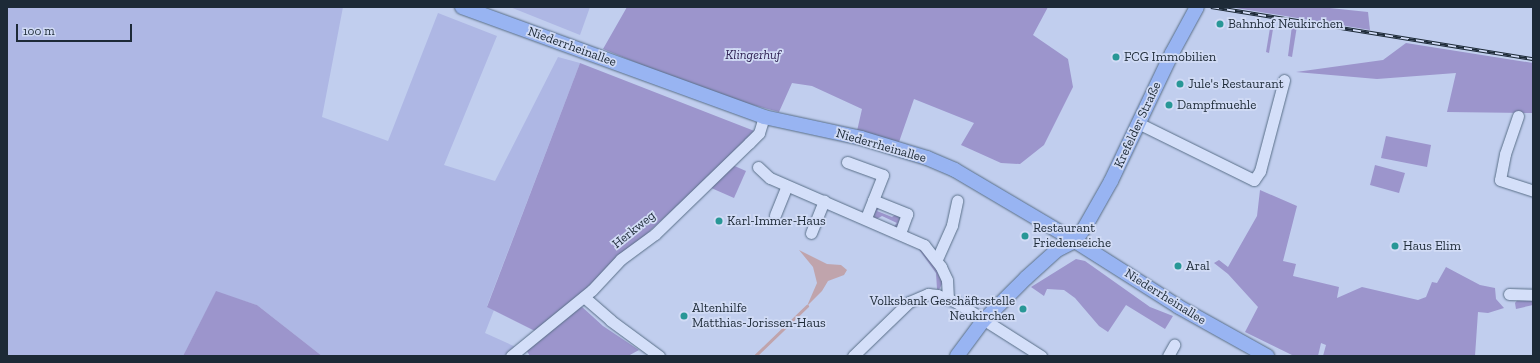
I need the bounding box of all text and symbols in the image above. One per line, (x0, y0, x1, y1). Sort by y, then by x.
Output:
scale bar (18, 16, 134, 42)
place label: Bahnhof Neukirchen (1228, 16, 1343, 32)
marker: Bahnhof Neukirchen (1215, 19, 1225, 29)
text: 100 m (23, 24, 55, 38)
street label: Niederrheinallee (526, 24, 618, 70)
park label: Klingerhuf (725, 47, 781, 63)
place label: FCG Immobilien (1124, 49, 1216, 65)
marker: FCG Immobilien (1111, 52, 1121, 62)
place label: Jule's Restaurant (1188, 76, 1284, 92)
street label: Krefelder Straße (1111, 79, 1165, 171)
marker: Jule's Restaurant (1175, 79, 1185, 89)
place label: Dampfmuehle (1177, 97, 1256, 113)
marker: Dampfmuehle (1164, 100, 1174, 110)
street label: Niederrheinallee (834, 126, 928, 166)
street label: Herkweg (609, 208, 659, 252)
place label: Karl-Immer-Haus (727, 213, 826, 229)
marker: Karl-Immer-Haus (714, 216, 724, 226)
place label: Restaurant Friedenseiche (1033, 221, 1111, 252)
marker: Restaurant Friedenseiche (1020, 231, 1030, 241)
place label: Haus Elim (1403, 238, 1461, 254)
marker: Haus Elim (1390, 241, 1400, 251)
place label: Aral (1186, 258, 1210, 274)
marker: Aral (1173, 261, 1183, 271)
street label: Niederrheinallee (1121, 266, 1209, 328)
place label: Volksbank Geschäftsstelle Neukirchen (870, 294, 1015, 325)
place label: Altenhilfe Matthias-Jorissen-Haus (692, 301, 826, 332)
marker: Volksbank Geschäftsstelle Neukirchen (1018, 304, 1028, 314)
marker: Altenhilfe Matthias-Jorissen-Haus (679, 311, 689, 321)

